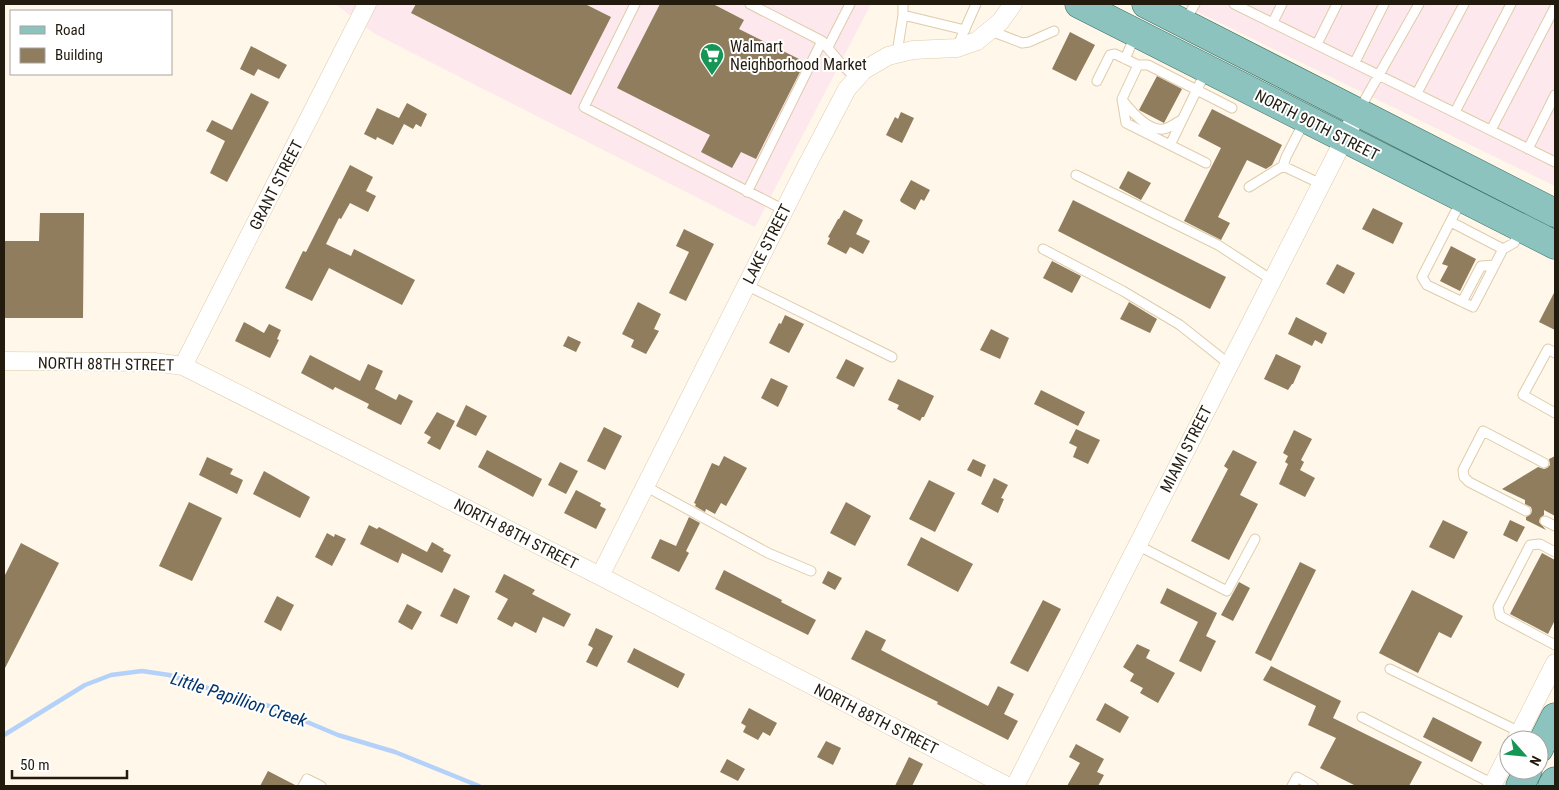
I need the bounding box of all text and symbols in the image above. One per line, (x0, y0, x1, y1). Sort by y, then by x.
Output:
legend (10, 10, 172, 75)
text: Road (55, 21, 85, 39)
place label: Walmart Neighborhood Market (730, 37, 867, 74)
supermarket icon: Walmart Neighborhood Market (699, 42, 725, 76)
text: Building (55, 46, 103, 64)
street label: NORTH 90TH STREET (1252, 86, 1382, 164)
street label: GRANT STREET (245, 137, 307, 233)
street label: LAKE STREET (739, 201, 795, 287)
street label: NORTH 88TH STREET (38, 353, 174, 375)
street label: MIAMI STREET (1156, 402, 1216, 496)
street label: NORTH 88TH STREET (451, 495, 581, 573)
water label: Little Papillion Creek (168, 667, 311, 731)
street label: NORTH 88TH STREET (811, 680, 941, 758)
north arrow (1499, 730, 1549, 780)
scale bar (12, 748, 128, 780)
text: N (1527, 753, 1545, 768)
text: 50 m (20, 756, 50, 774)

